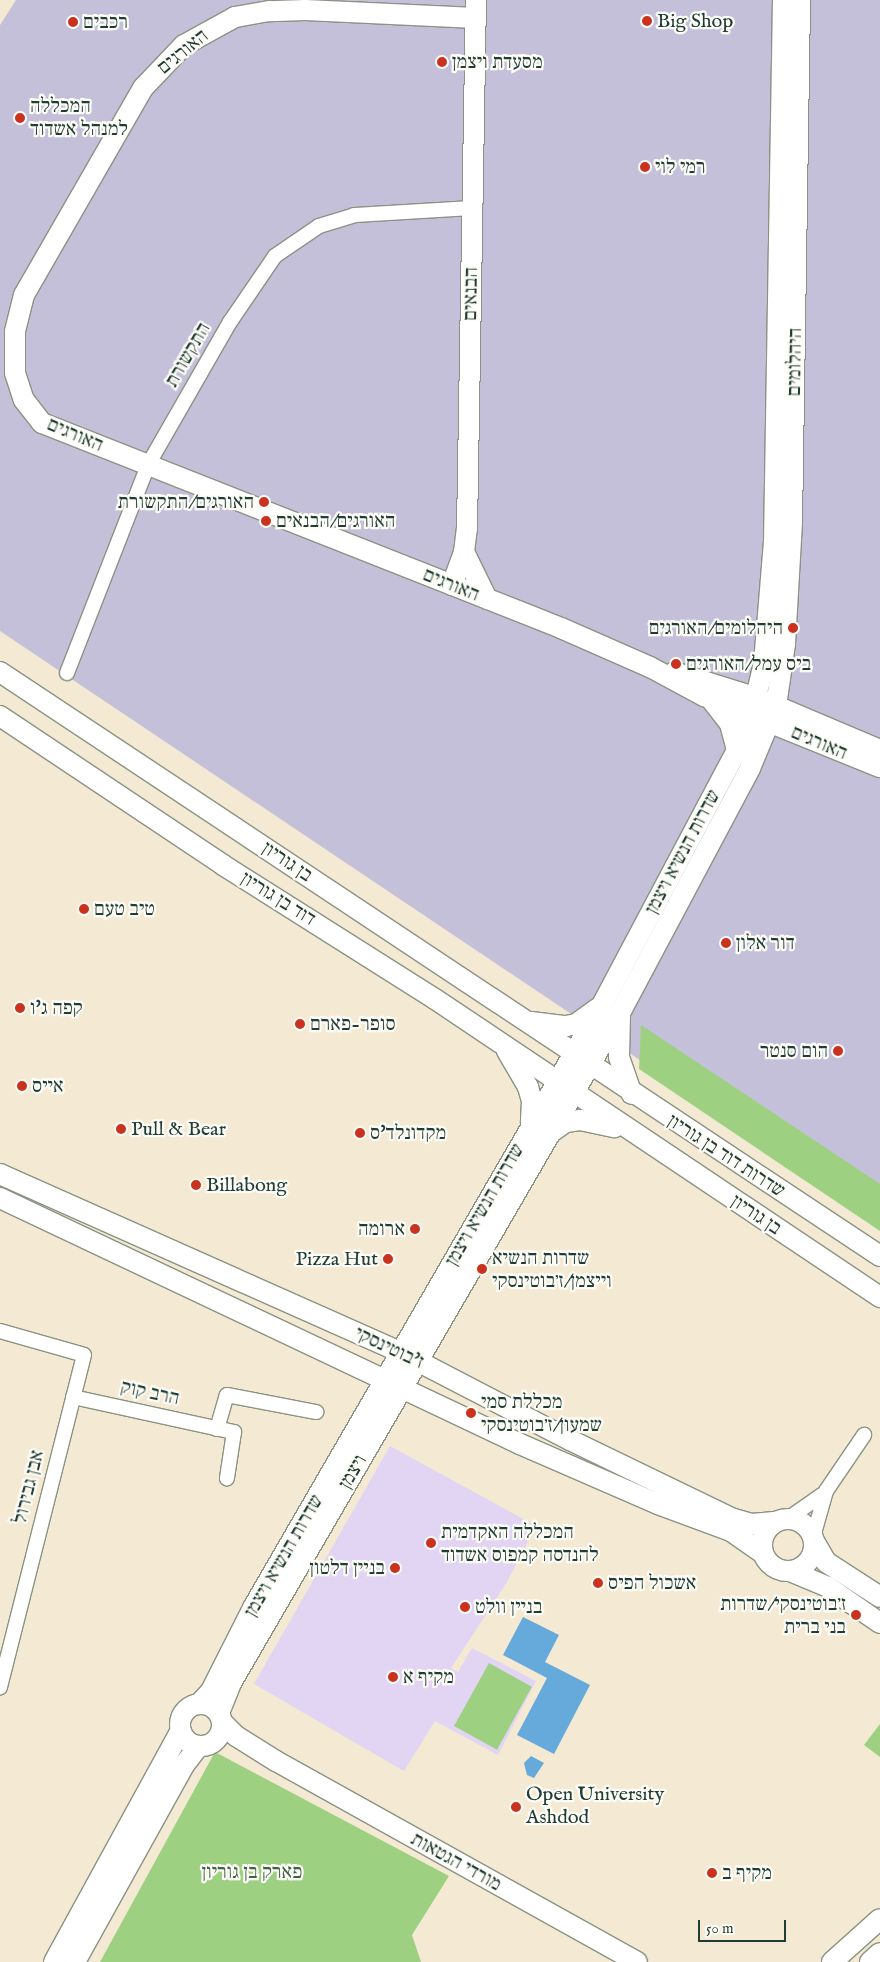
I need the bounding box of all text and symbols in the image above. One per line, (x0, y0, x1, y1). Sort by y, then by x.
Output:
place label: Big Shop (657, 9, 733, 33)
place label: רכבים (83, 10, 128, 34)
marker: Big Shop (641, 15, 653, 27)
marker: רכבים (67, 16, 79, 28)
street label: האורגים (153, 24, 213, 80)
place label: מסעדת ויצמן (452, 50, 543, 74)
marker: מסעדת ויצמן (436, 56, 448, 68)
place label: המכללה למנהל אשדוד (30, 94, 128, 141)
marker: המכללה למנהל אשדוד (14, 112, 26, 124)
place label: רמי לוי (655, 155, 706, 179)
marker: רמי לוי (639, 161, 651, 173)
street label: הבנאים (459, 267, 483, 321)
street label: התקשורת (160, 318, 216, 392)
street label: היהלומים (782, 327, 808, 397)
street label: האורגים (43, 412, 107, 458)
place label: האורגים/התקשורת (118, 490, 254, 514)
marker: האורגים/התקשורת (258, 496, 270, 508)
place label: האורגים/הבנאים (276, 509, 395, 533)
marker: האורגים/הבנאים (260, 515, 272, 527)
street label: האורגים (419, 563, 483, 607)
place label: היהלומים/האורגים (649, 616, 783, 640)
marker: היהלומים/האורגים (787, 622, 799, 634)
place label: ביס עמל/האורגים (686, 652, 811, 676)
marker: ביס עמל/האורגים (670, 658, 682, 670)
street label: האורגים (787, 720, 851, 766)
street label: שדרות הנשיא ויצמן (640, 786, 726, 918)
street label: בן גוריון (257, 836, 317, 888)
street label: דוד בן גוריון (236, 867, 320, 931)
place label: טיב טעם (94, 897, 155, 921)
marker: טיב טעם (78, 903, 90, 915)
place label: דור אלון (736, 931, 795, 955)
marker: דור אלון (720, 937, 732, 949)
place label: קפה ג'ו (30, 996, 83, 1020)
marker: קפה ג'ו (14, 1002, 26, 1014)
place label: סופר-פארם (310, 1012, 396, 1036)
marker: סופר-פארם (294, 1018, 306, 1030)
place label: הום סנטר (760, 1039, 828, 1063)
marker: הום סנטר (832, 1045, 844, 1057)
place label: אייס (32, 1074, 64, 1098)
marker: אייס (16, 1080, 28, 1092)
street label: שדרות דוד בן גוריון (663, 1109, 789, 1203)
place label: Pull & Bear (131, 1117, 226, 1141)
place label: מקדונלד'ס (370, 1121, 446, 1145)
marker: Pull & Bear (115, 1123, 127, 1135)
marker: מקדונלד'ס (354, 1127, 366, 1139)
street label: שדרות הנשיא ויצמן (440, 1139, 530, 1271)
place label: Billabong (206, 1173, 287, 1197)
marker: Billabong (190, 1179, 202, 1191)
street label: בן גוריון (726, 1189, 786, 1241)
place label: ארומה (358, 1217, 405, 1241)
marker: ארומה (409, 1223, 421, 1235)
place label: שדרות הנשיא וייצמן/ז׳בוטינסקי (492, 1246, 612, 1293)
place label: Pizza Hut (295, 1247, 378, 1271)
marker: Pizza Hut (382, 1253, 394, 1265)
marker: שדרות הנשיא וייצמן/ז׳בוטינסקי (476, 1263, 488, 1275)
street label: ז'בוטינסקי (351, 1322, 427, 1374)
street label: הרב קוק (118, 1375, 182, 1411)
place label: מכללת סמי שמעון/ז׳בוטינסקי (481, 1390, 602, 1437)
marker: מכללת סמי שמעון/ז׳בוטינסקי (465, 1407, 477, 1419)
street label: אבן גבירול (8, 1447, 50, 1527)
street label: ויצמן (334, 1450, 372, 1494)
street label: שדרות הנשיא ויצמן (239, 1490, 329, 1622)
place label: המכללה האקדמית להנדסה קמפוס אשדוד (441, 1520, 599, 1567)
marker: המכללה האקדמית להנדסה קמפוס אשדוד (425, 1537, 437, 1549)
place label: בניין דלטון (310, 1556, 385, 1580)
marker: בניין דלטון (389, 1562, 401, 1574)
place label: אשכול הפיס (608, 1571, 696, 1595)
marker: אשכול הפיס (592, 1577, 604, 1589)
place label: ז׳בוטינסקי/שדרות בני ברית (720, 1592, 846, 1639)
place label: בניין וולט (475, 1595, 542, 1619)
marker: בניין וולט (459, 1601, 471, 1613)
marker: ז׳בוטינסקי/שדרות בני ברית (850, 1609, 862, 1621)
place label: מקיף א (403, 1665, 454, 1689)
marker: מקיף א (387, 1671, 399, 1683)
place label: Open University Ashdod (526, 1783, 664, 1830)
marker: Open University Ashdod (510, 1801, 522, 1813)
street label: מורדי הגטאות (406, 1827, 506, 1897)
park label: פארק בן גוריון (202, 1860, 302, 1884)
place label: מקיף ב (722, 1861, 772, 1885)
marker: מקיף ב (706, 1867, 718, 1879)
scale bar (700, 1910, 788, 1942)
text: 50 m (706, 1919, 734, 1938)

